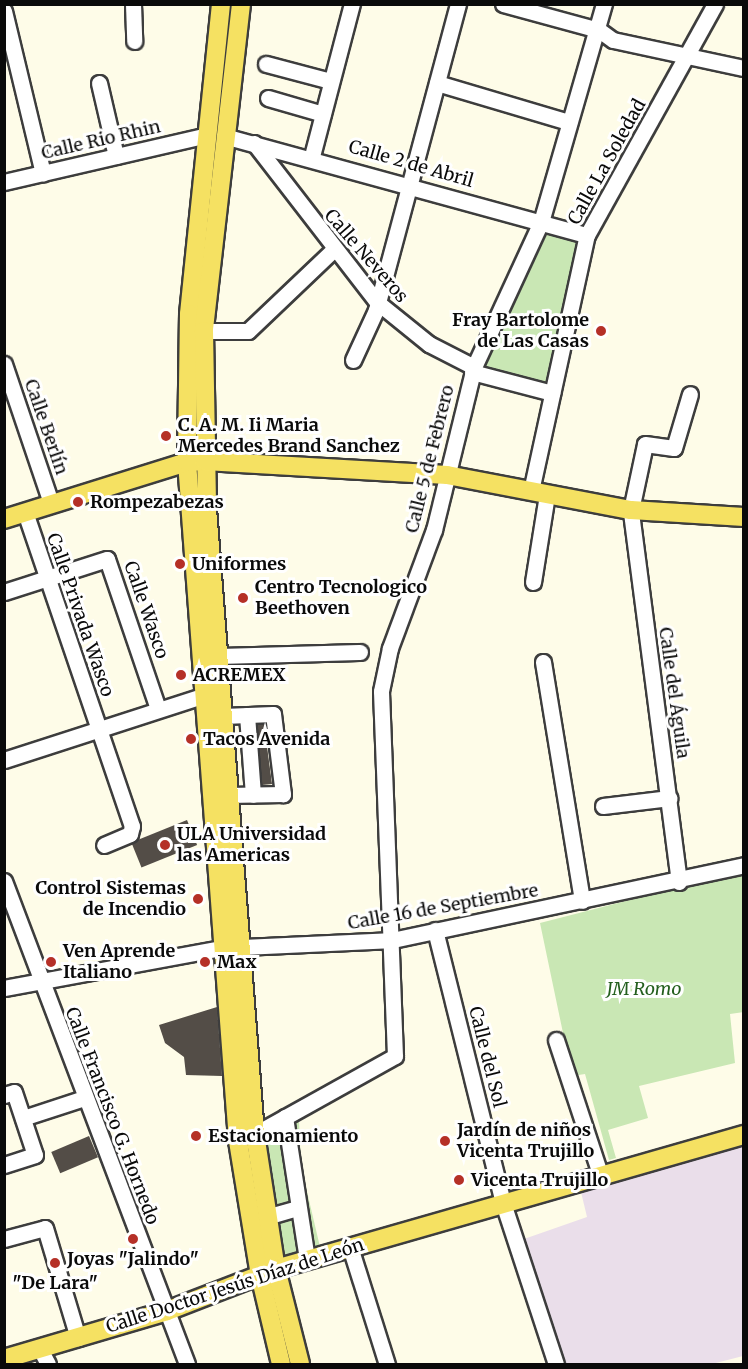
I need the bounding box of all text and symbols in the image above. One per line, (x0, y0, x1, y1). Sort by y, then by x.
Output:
street label: Calle La Soledad (564, 95, 650, 229)
street label: Calle Rio Rhin (39, 116, 163, 164)
street label: Calle 2 de Abril (346, 136, 476, 192)
street label: Calle Neveros (320, 205, 412, 307)
place label: Fray Bartolome de Las Casas (452, 310, 589, 352)
marker: Fray Bartolome de Las Casas (594, 324, 608, 338)
street label: Calle Berlín (20, 377, 72, 477)
street label: Calle 5 de Febrero (401, 383, 459, 535)
place label: C. A. M. Ii Maria Mercedes Brand Sanchez (178, 415, 400, 458)
marker: C. A. M. Ii Maria Mercedes Brand Sanchez (159, 429, 173, 443)
place label: Rompezabezas (90, 491, 224, 513)
marker: Rompezabezas (71, 495, 85, 509)
street label: Calle Privada Wasco (42, 530, 118, 700)
place label: Uniformes (192, 553, 286, 575)
marker: Uniformes (173, 557, 187, 571)
street label: Calle Wasco (119, 558, 173, 662)
place label: Centro Tecnologico Beethoven (255, 577, 427, 620)
marker: Centro Tecnologico Beethoven (236, 591, 250, 605)
street label: Calle del Águila (654, 626, 694, 760)
place label: ACREMEX (193, 664, 286, 686)
marker: ACREMEX (174, 668, 188, 682)
place label: Tacos Avenida (203, 728, 330, 750)
marker: Tacos Avenida (184, 732, 198, 746)
place label: ULA Universidad las Americas (177, 824, 326, 866)
marker: ULA Universidad las Americas (158, 838, 172, 852)
place label: Control Sistemas de Incendio (35, 878, 186, 920)
street label: Calle 16 de Septiembre (346, 880, 540, 934)
marker: Control Sistemas de Incendio (191, 892, 205, 906)
place label: Ven Aprende Italiano (63, 941, 175, 984)
place label: Max (217, 951, 257, 973)
marker: Ven Aprende Italiano (44, 955, 58, 969)
marker: Max (198, 955, 212, 969)
park label: JM Romo (607, 978, 681, 1000)
street label: Calle Francisco G. Hornedo (61, 1004, 163, 1228)
street label: Calle del Sol (464, 1004, 510, 1110)
place label: Jardín de niños Vicenta Trujillo (457, 1120, 594, 1162)
place label: Estacionamiento (208, 1125, 358, 1147)
marker: Estacionamiento (189, 1129, 203, 1143)
marker: Jardín de niños Vicenta Trujillo (438, 1134, 452, 1148)
place label: Vicenta Trujillo (471, 1169, 608, 1191)
marker: Vicenta Trujillo (452, 1173, 466, 1187)
marker: Joyas "Jalindo" (126, 1232, 140, 1246)
street label: Calle Doctor Jesús Díaz de León (103, 1234, 367, 1338)
place label: Joyas "Jalindo" (67, 1248, 199, 1270)
marker: "De Lara" (48, 1256, 62, 1270)
place label: "De Lara" (12, 1272, 98, 1294)

